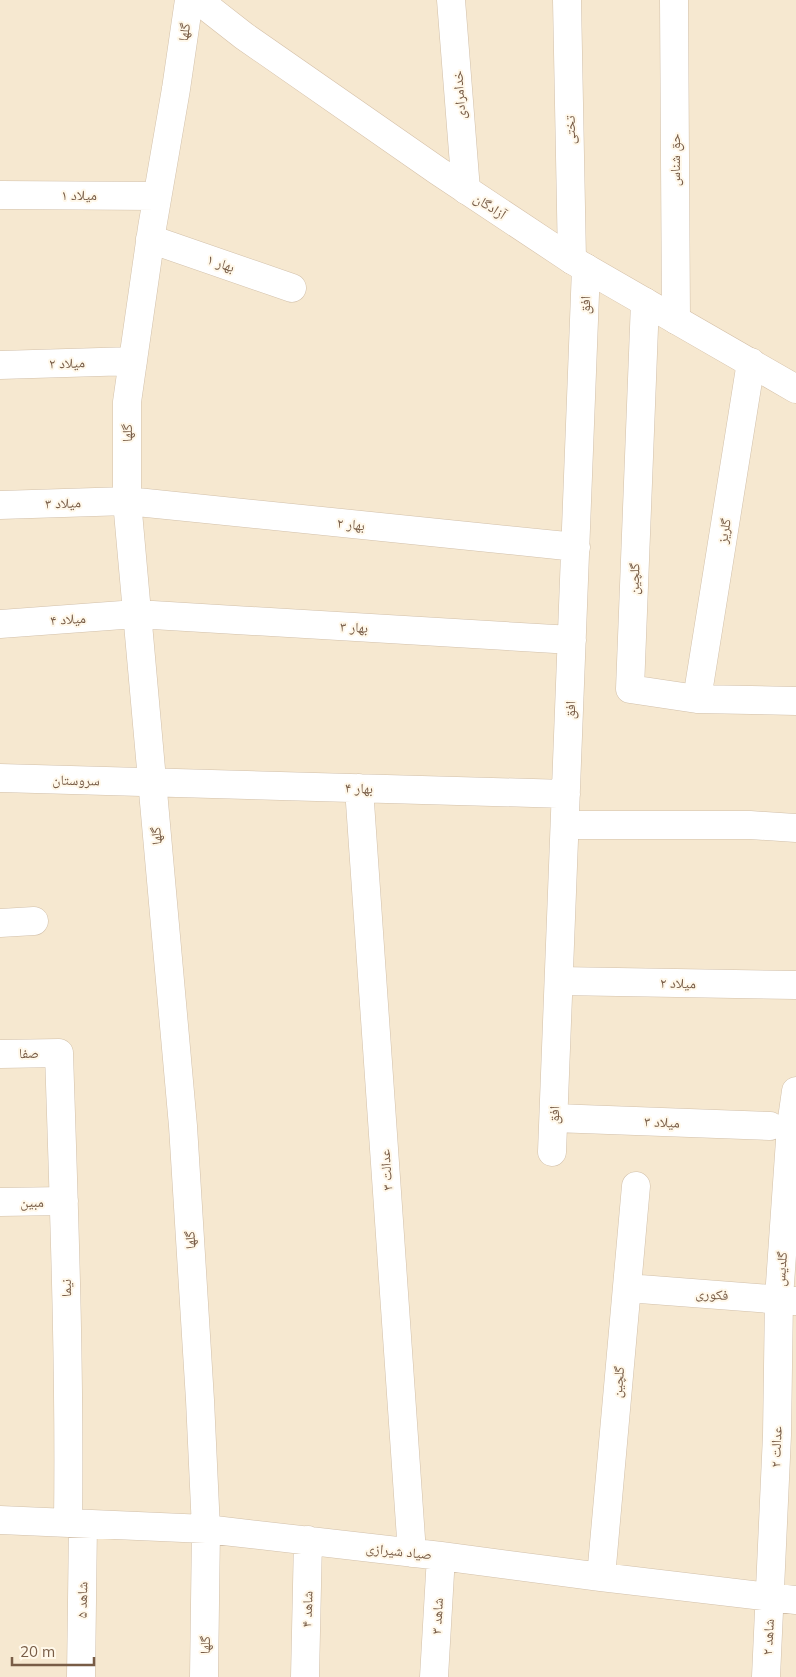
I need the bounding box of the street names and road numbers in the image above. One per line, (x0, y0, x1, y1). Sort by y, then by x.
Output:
street label: گلها (174, 22, 194, 42)
street label: خدامرادی (448, 70, 470, 120)
street label: تختی (561, 115, 579, 145)
street label: حق شناس (666, 134, 685, 186)
street label: میلاد ۱ (61, 186, 97, 204)
street label: آزادگان (470, 189, 510, 223)
street label: بهار ۱ (205, 250, 237, 276)
street label: افق (576, 296, 595, 314)
street label: میلاد ۲ (49, 353, 85, 373)
street label: گلها (118, 424, 136, 442)
street label: میلاد ۳ (45, 493, 81, 513)
street label: بهار ۲ (336, 514, 366, 534)
street label: گلریز (713, 517, 735, 546)
street label: گلچین (624, 563, 644, 595)
street label: میلاد ۴ (50, 609, 86, 629)
street label: بهار ۳ (340, 617, 369, 637)
street label: افق (561, 701, 580, 719)
street label: سروستان (52, 771, 100, 789)
street label: بهار ۴ (345, 779, 373, 797)
street label: گلها (146, 826, 166, 846)
street label: میلاد ۲ (660, 974, 696, 992)
street label: صفا (19, 1044, 39, 1062)
street label: افق (545, 1106, 564, 1124)
street label: میلاد ۳ (644, 1112, 680, 1132)
street label: عدالت ۳ (376, 1149, 396, 1191)
street label: مبین (20, 1193, 44, 1211)
street label: گلها (180, 1230, 200, 1250)
street label: گلدیس (771, 1251, 791, 1287)
street label: نیما (57, 1279, 75, 1297)
street label: فکوری (695, 1284, 729, 1304)
street label: گلچین (608, 1365, 628, 1399)
street label: عدالت ۲ (766, 1426, 786, 1468)
street label: صیاد شیرازی (365, 1539, 433, 1563)
street label: شاهد ۵ (73, 1582, 91, 1618)
street label: شاهد ۴ (297, 1590, 317, 1628)
street label: شاهد ۳ (427, 1597, 447, 1635)
street label: شاهد ۲ (758, 1618, 778, 1656)
street label: گلها (196, 1636, 214, 1654)

